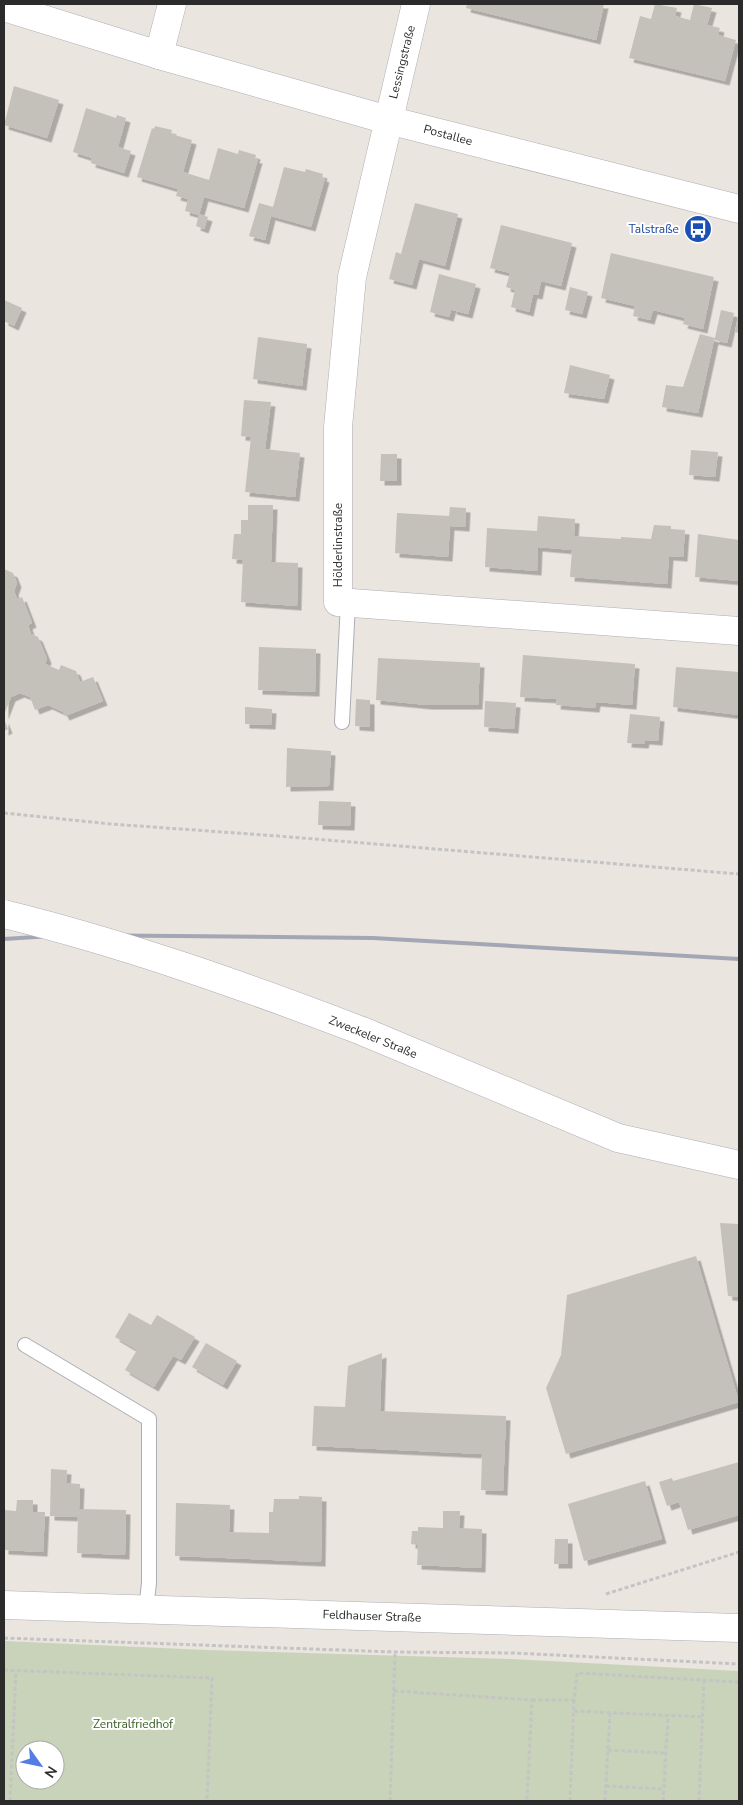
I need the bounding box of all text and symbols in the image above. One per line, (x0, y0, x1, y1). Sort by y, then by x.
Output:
street label: Lessingstraße (385, 24, 419, 100)
street label: Postallee (422, 121, 474, 149)
bus stop icon: Talstraße (683, 214, 713, 244)
place label: Talstraße (629, 221, 679, 237)
street label: Hölderlinstraße (330, 503, 346, 587)
street label: Zweckeler Straße (326, 1012, 420, 1062)
street label: Feldhauser Straße (322, 1606, 422, 1626)
park label: Zentralfriedhof (93, 1716, 174, 1732)
north arrow (15, 1740, 65, 1790)
text: N (40, 1762, 61, 1781)

